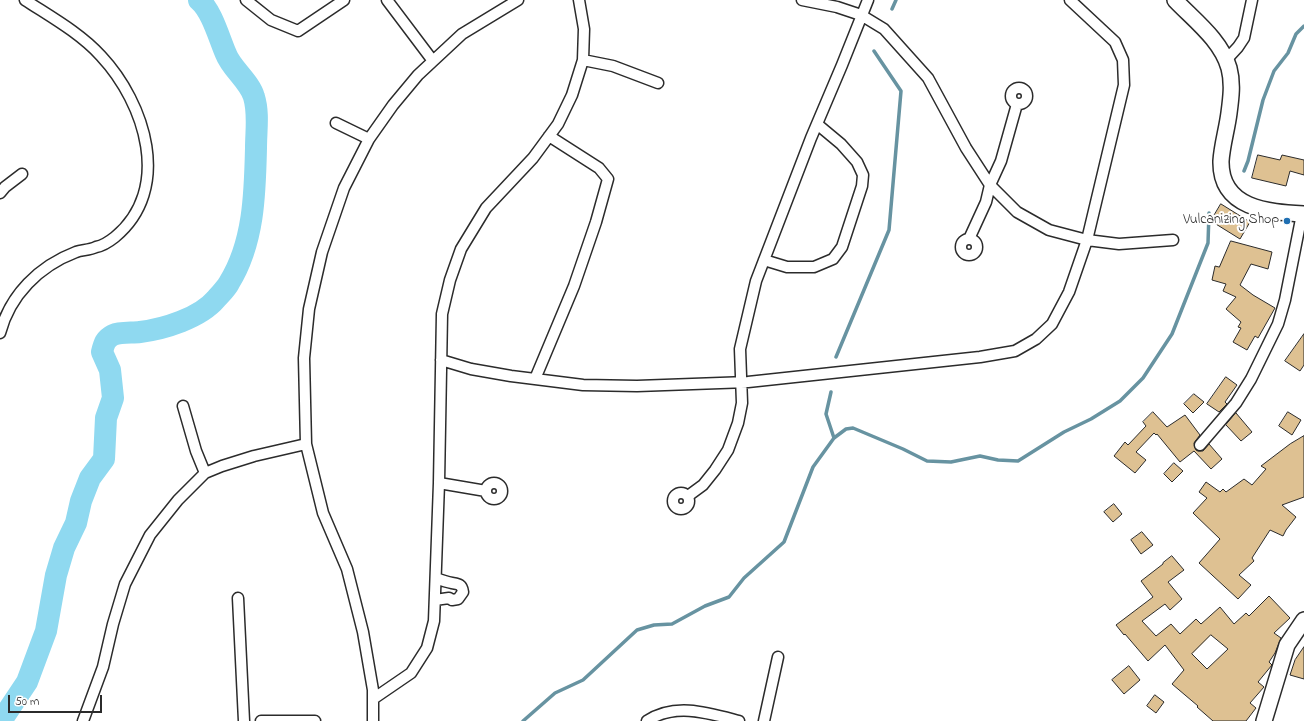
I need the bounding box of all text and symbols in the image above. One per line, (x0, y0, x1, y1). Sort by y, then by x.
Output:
place label: Vulcanizing Shop (1183, 213, 1279, 229)
marker: Vulcanizing Shop (1282, 216, 1292, 226)
scale bar (10, 687, 104, 713)
text: 50 m (15, 693, 39, 711)

